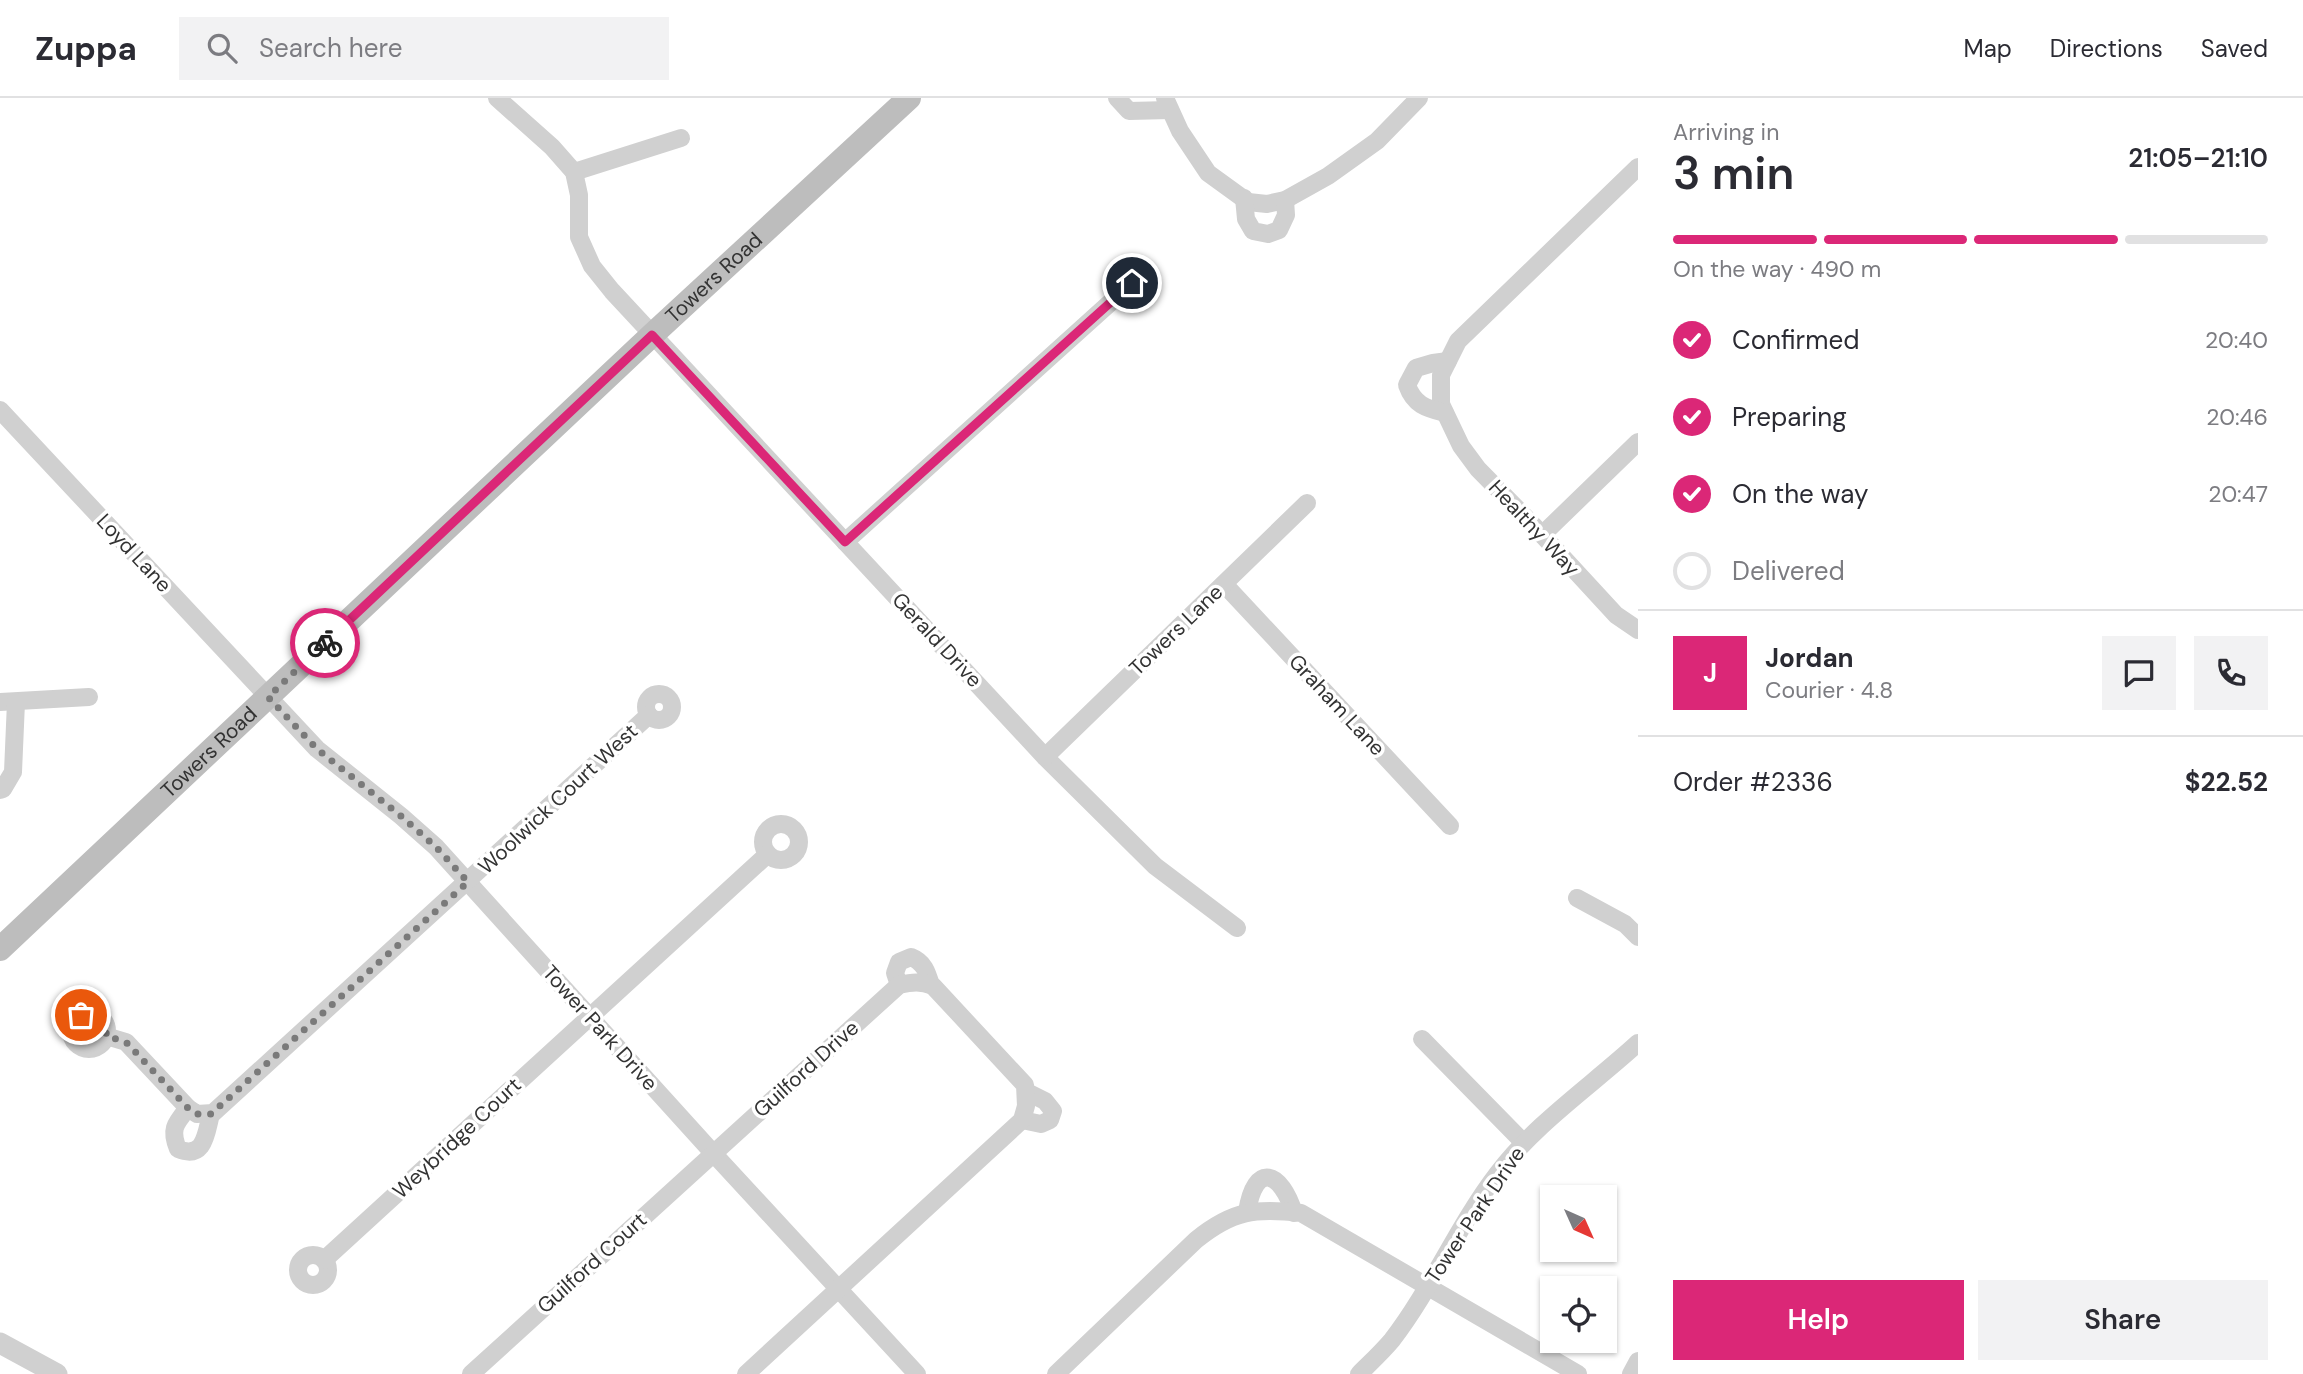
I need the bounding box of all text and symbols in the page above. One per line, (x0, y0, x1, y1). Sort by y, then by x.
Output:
search box (179, 17, 669, 80)
text: Zuppa (35, 27, 137, 70)
icon: search (203, 29, 241, 67)
text: Search here (259, 31, 402, 65)
text: Map (1964, 33, 2012, 64)
text: Directions (2050, 33, 2163, 64)
text: Saved (2201, 33, 2268, 64)
text: Arriving in (1673, 117, 1779, 147)
text: 21:05–21:10 (2128, 141, 2268, 175)
text: 3 min (1673, 143, 1794, 203)
street label: Towers Road (660, 226, 769, 330)
pin (1102, 253, 1162, 313)
text: On the way · 490 m (1673, 254, 1881, 284)
icon: home (1113, 264, 1151, 302)
icon: check (1673, 321, 1711, 359)
text: Confirmed (1732, 323, 1859, 357)
text: 20:40 (2205, 325, 2268, 355)
icon: check (1673, 398, 1711, 436)
text: Preparing (1732, 400, 1847, 434)
text: 20:46 (2206, 402, 2268, 432)
street label: Healthy Way (1482, 474, 1586, 582)
icon: check (1673, 475, 1711, 513)
text: On the way (1732, 477, 1868, 511)
text: 20:47 (2208, 479, 2268, 509)
street label: Loyd Lane (90, 508, 178, 598)
text: Delivered (1732, 554, 1845, 588)
street label: Towers Lane (1123, 578, 1229, 682)
street label: Gerald Drive (886, 586, 988, 694)
courier (290, 608, 360, 678)
icon: bike (306, 624, 344, 662)
button: chat (2102, 636, 2176, 710)
button: phone (2194, 636, 2268, 710)
text: Jordan (1765, 641, 1854, 675)
street label: Graham Lane (1283, 648, 1391, 762)
text: J (1703, 656, 1717, 690)
text: Courier · 4.8 (1765, 675, 1893, 705)
street label: Towers Road (155, 700, 263, 804)
street label: Woolwick Court West (472, 718, 644, 880)
text: Order #2336 (1673, 765, 1833, 799)
text: $22.52 (2185, 765, 2268, 799)
street label: Tower Park Drive (536, 959, 664, 1097)
pin (51, 985, 111, 1045)
icon: bag (62, 996, 100, 1034)
street label: Guilford Drive (747, 1014, 865, 1124)
street label: Weybridge Court (387, 1071, 527, 1205)
street label: Tower Park Drive (1419, 1141, 1531, 1289)
north arrow (1540, 1185, 1617, 1262)
map controls (1540, 1185, 1617, 1353)
street label: Guilford Court (531, 1206, 653, 1320)
button: locate (1540, 1276, 1617, 1353)
button: Help (1673, 1280, 1964, 1360)
button: Share (1978, 1280, 2268, 1360)

